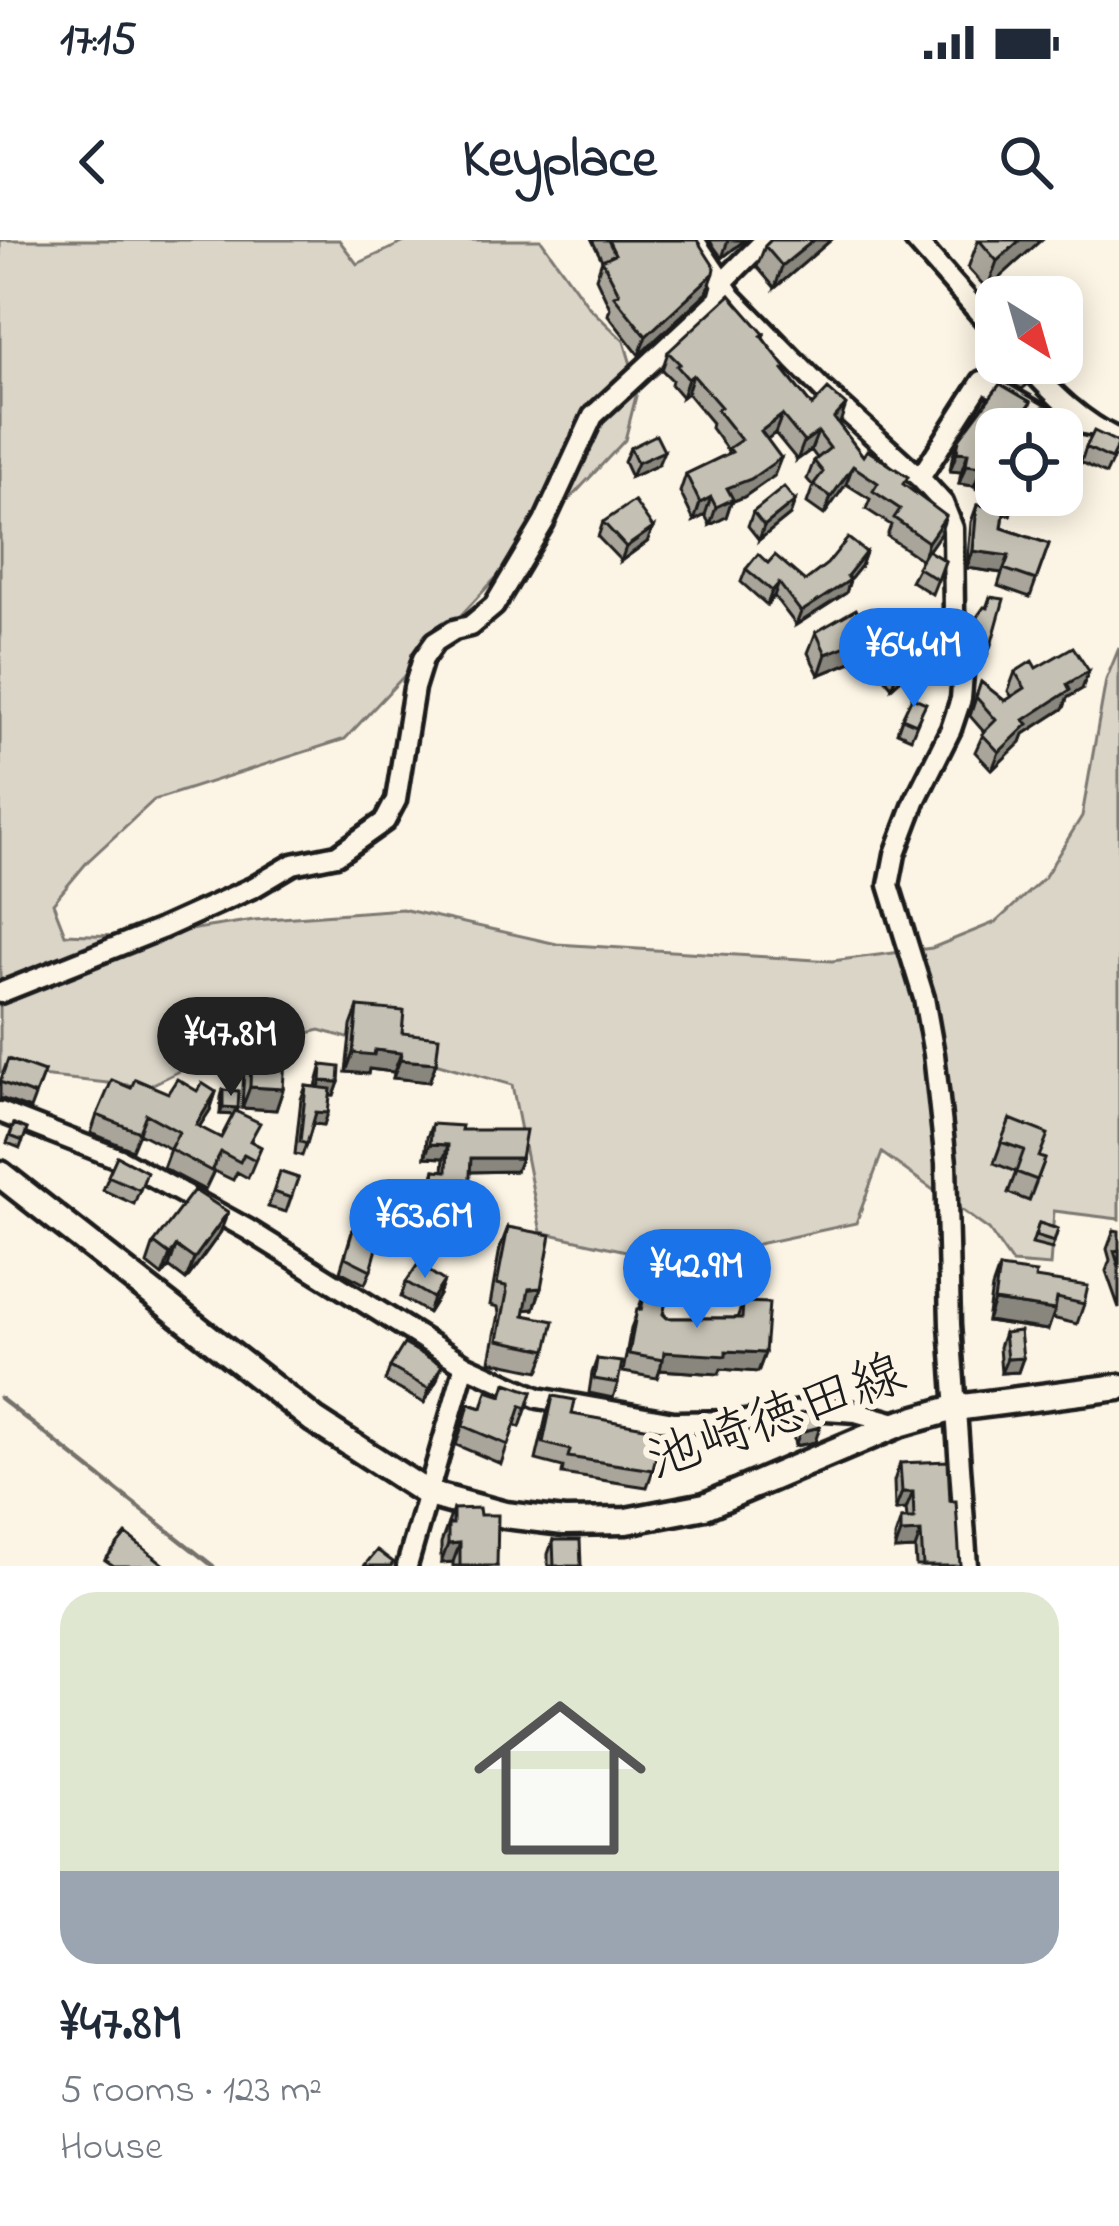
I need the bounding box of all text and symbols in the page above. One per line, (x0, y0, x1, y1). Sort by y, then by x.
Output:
text: 17:15 (60, 9, 137, 75)
text: Keyplace (462, 123, 657, 201)
icon: back (60, 129, 126, 195)
icon: search (993, 129, 1059, 195)
north arrow (975, 276, 1083, 384)
map controls (975, 276, 1083, 516)
button: locate (975, 408, 1083, 516)
pin: ¥64.4M (816, 608, 1012, 710)
text: ¥64.4M (866, 618, 962, 675)
pin: ¥47.8M (133, 997, 329, 1099)
text: ¥47.8M (184, 1007, 278, 1064)
pin: ¥63.6M (327, 1179, 523, 1281)
text: ¥63.6M (376, 1189, 474, 1246)
pin: ¥42.9M (599, 1229, 795, 1331)
text: ¥42.9M (650, 1239, 744, 1296)
street label: 池崎徳田線 (637, 1337, 917, 1503)
icon: home (452, 1670, 668, 1886)
text: ¥47.8M (60, 1988, 182, 2063)
text: 5 rooms · 123 m² (60, 2063, 322, 2120)
text: House (60, 2120, 162, 2177)

